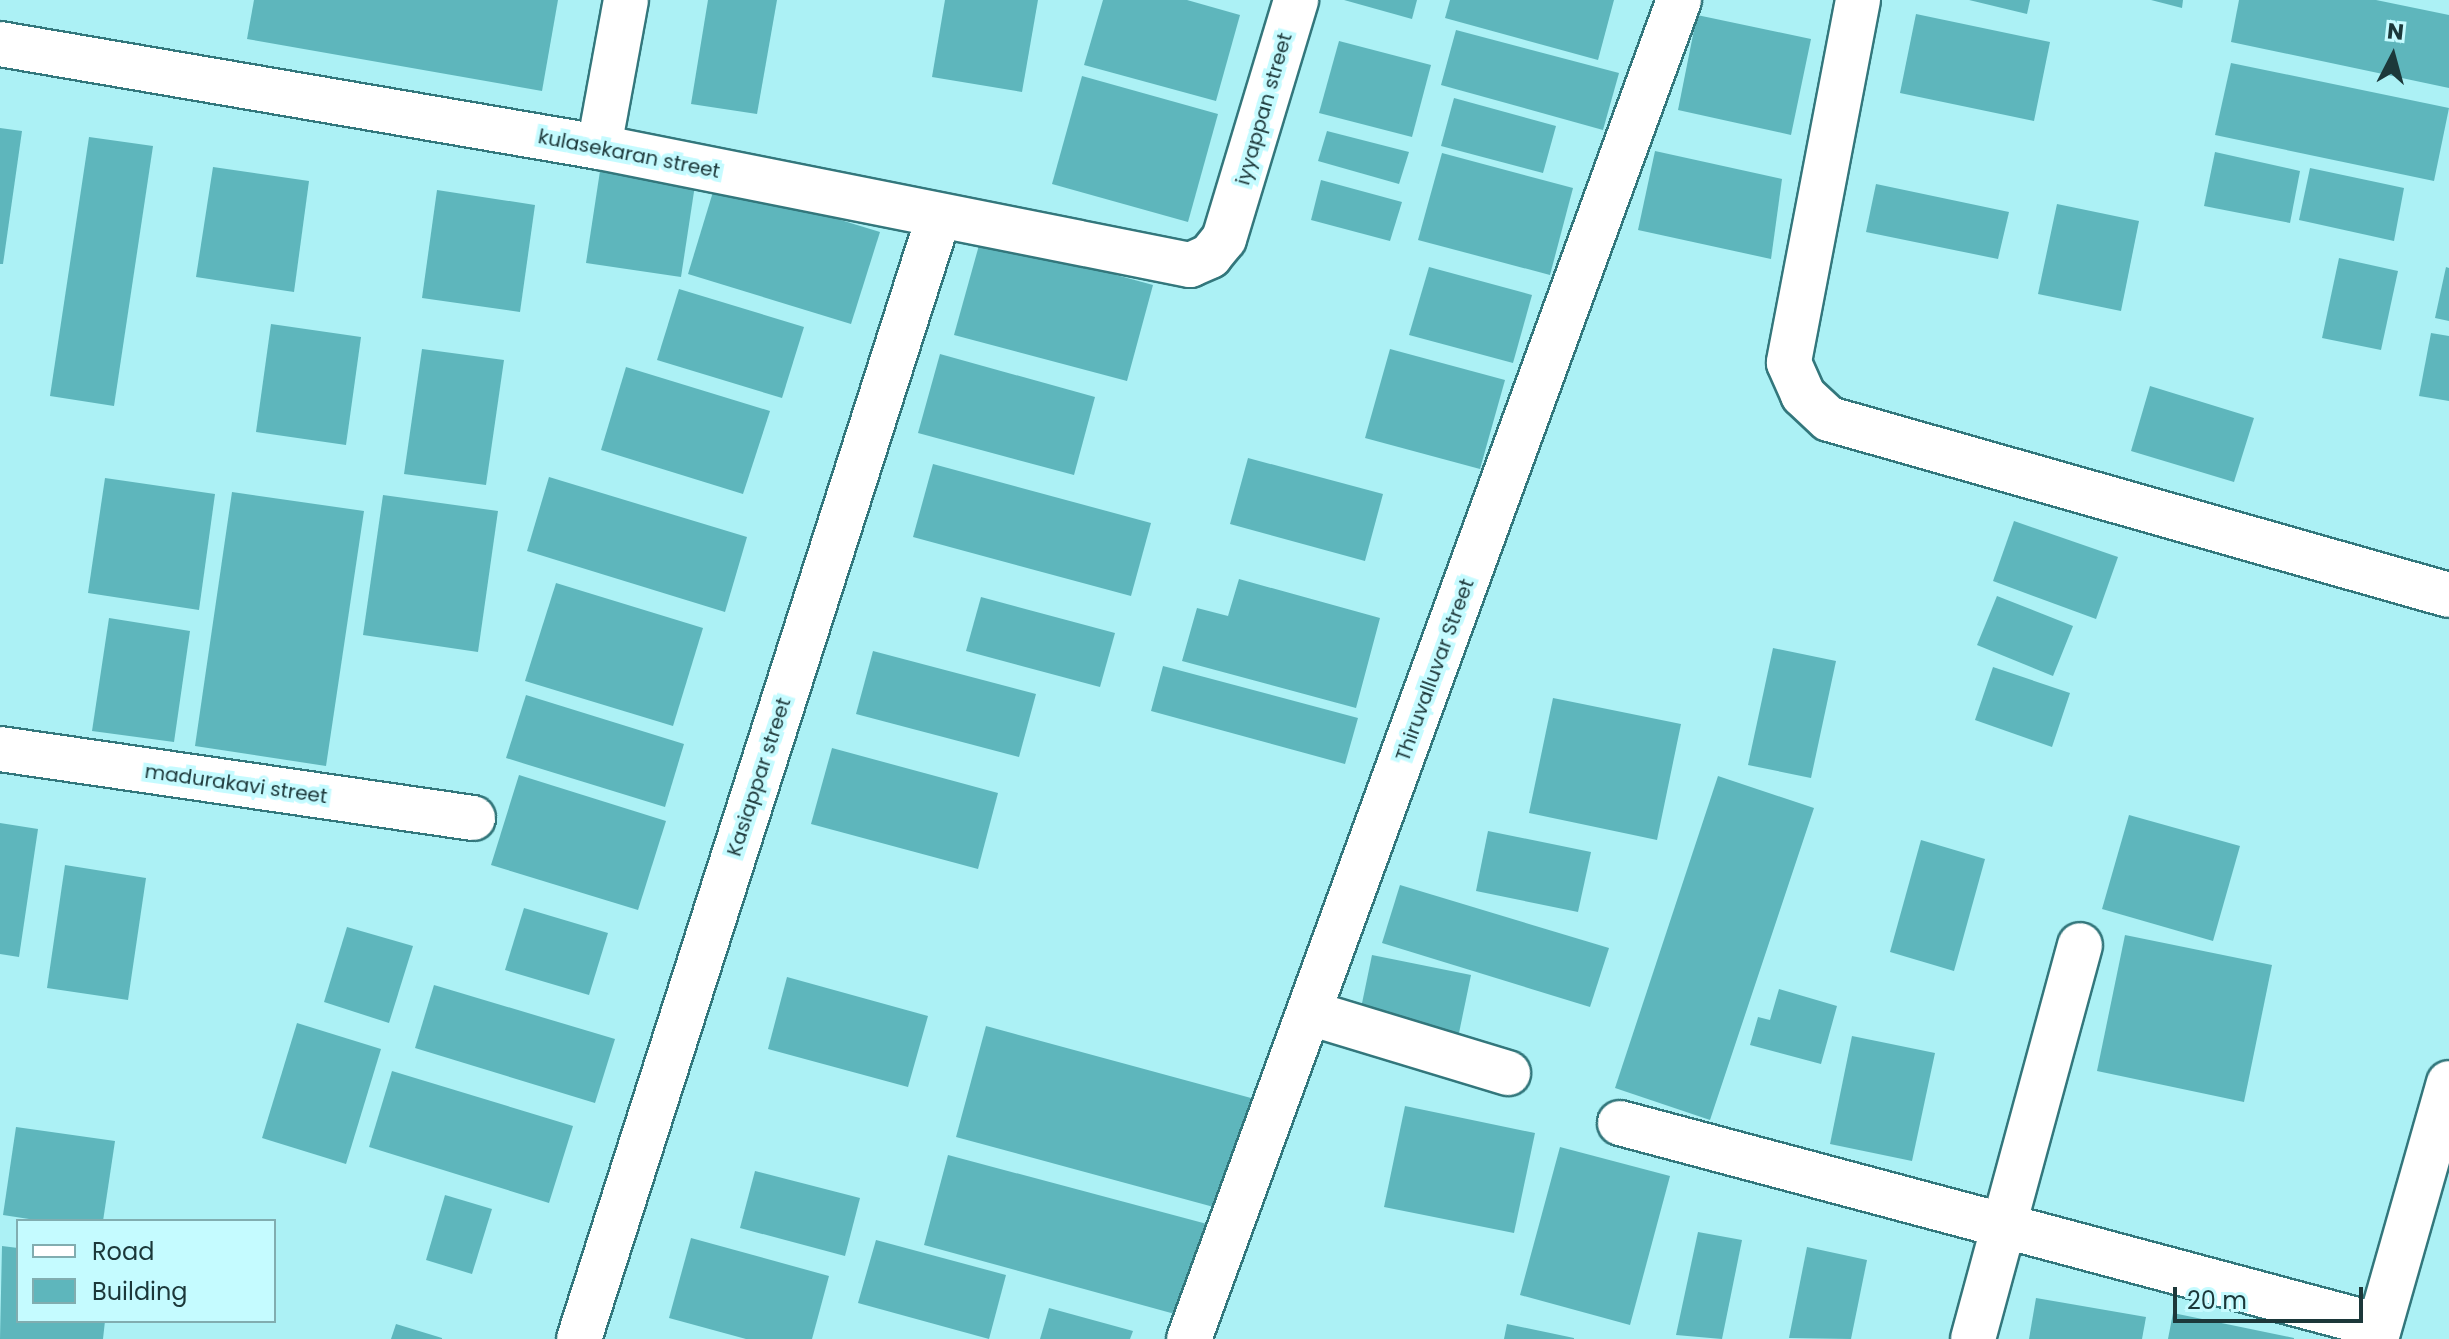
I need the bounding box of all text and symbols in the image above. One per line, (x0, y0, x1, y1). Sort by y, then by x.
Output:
text: N (2386, 15, 2405, 48)
north arrow (2353, 16, 2433, 96)
street label: iyyappan street (1231, 30, 1297, 188)
street label: kulasekaran street (536, 125, 722, 183)
street label: Thiruvalluvar Street (1391, 576, 1479, 764)
street label: Kasiappar street (722, 695, 796, 859)
street label: madurakavi street (143, 759, 329, 809)
legend (16, 1219, 276, 1323)
text: Road (92, 1235, 154, 1268)
scale bar (2177, 1271, 2367, 1321)
text: Building (92, 1275, 188, 1308)
text: 20 m (2187, 1284, 2247, 1317)

